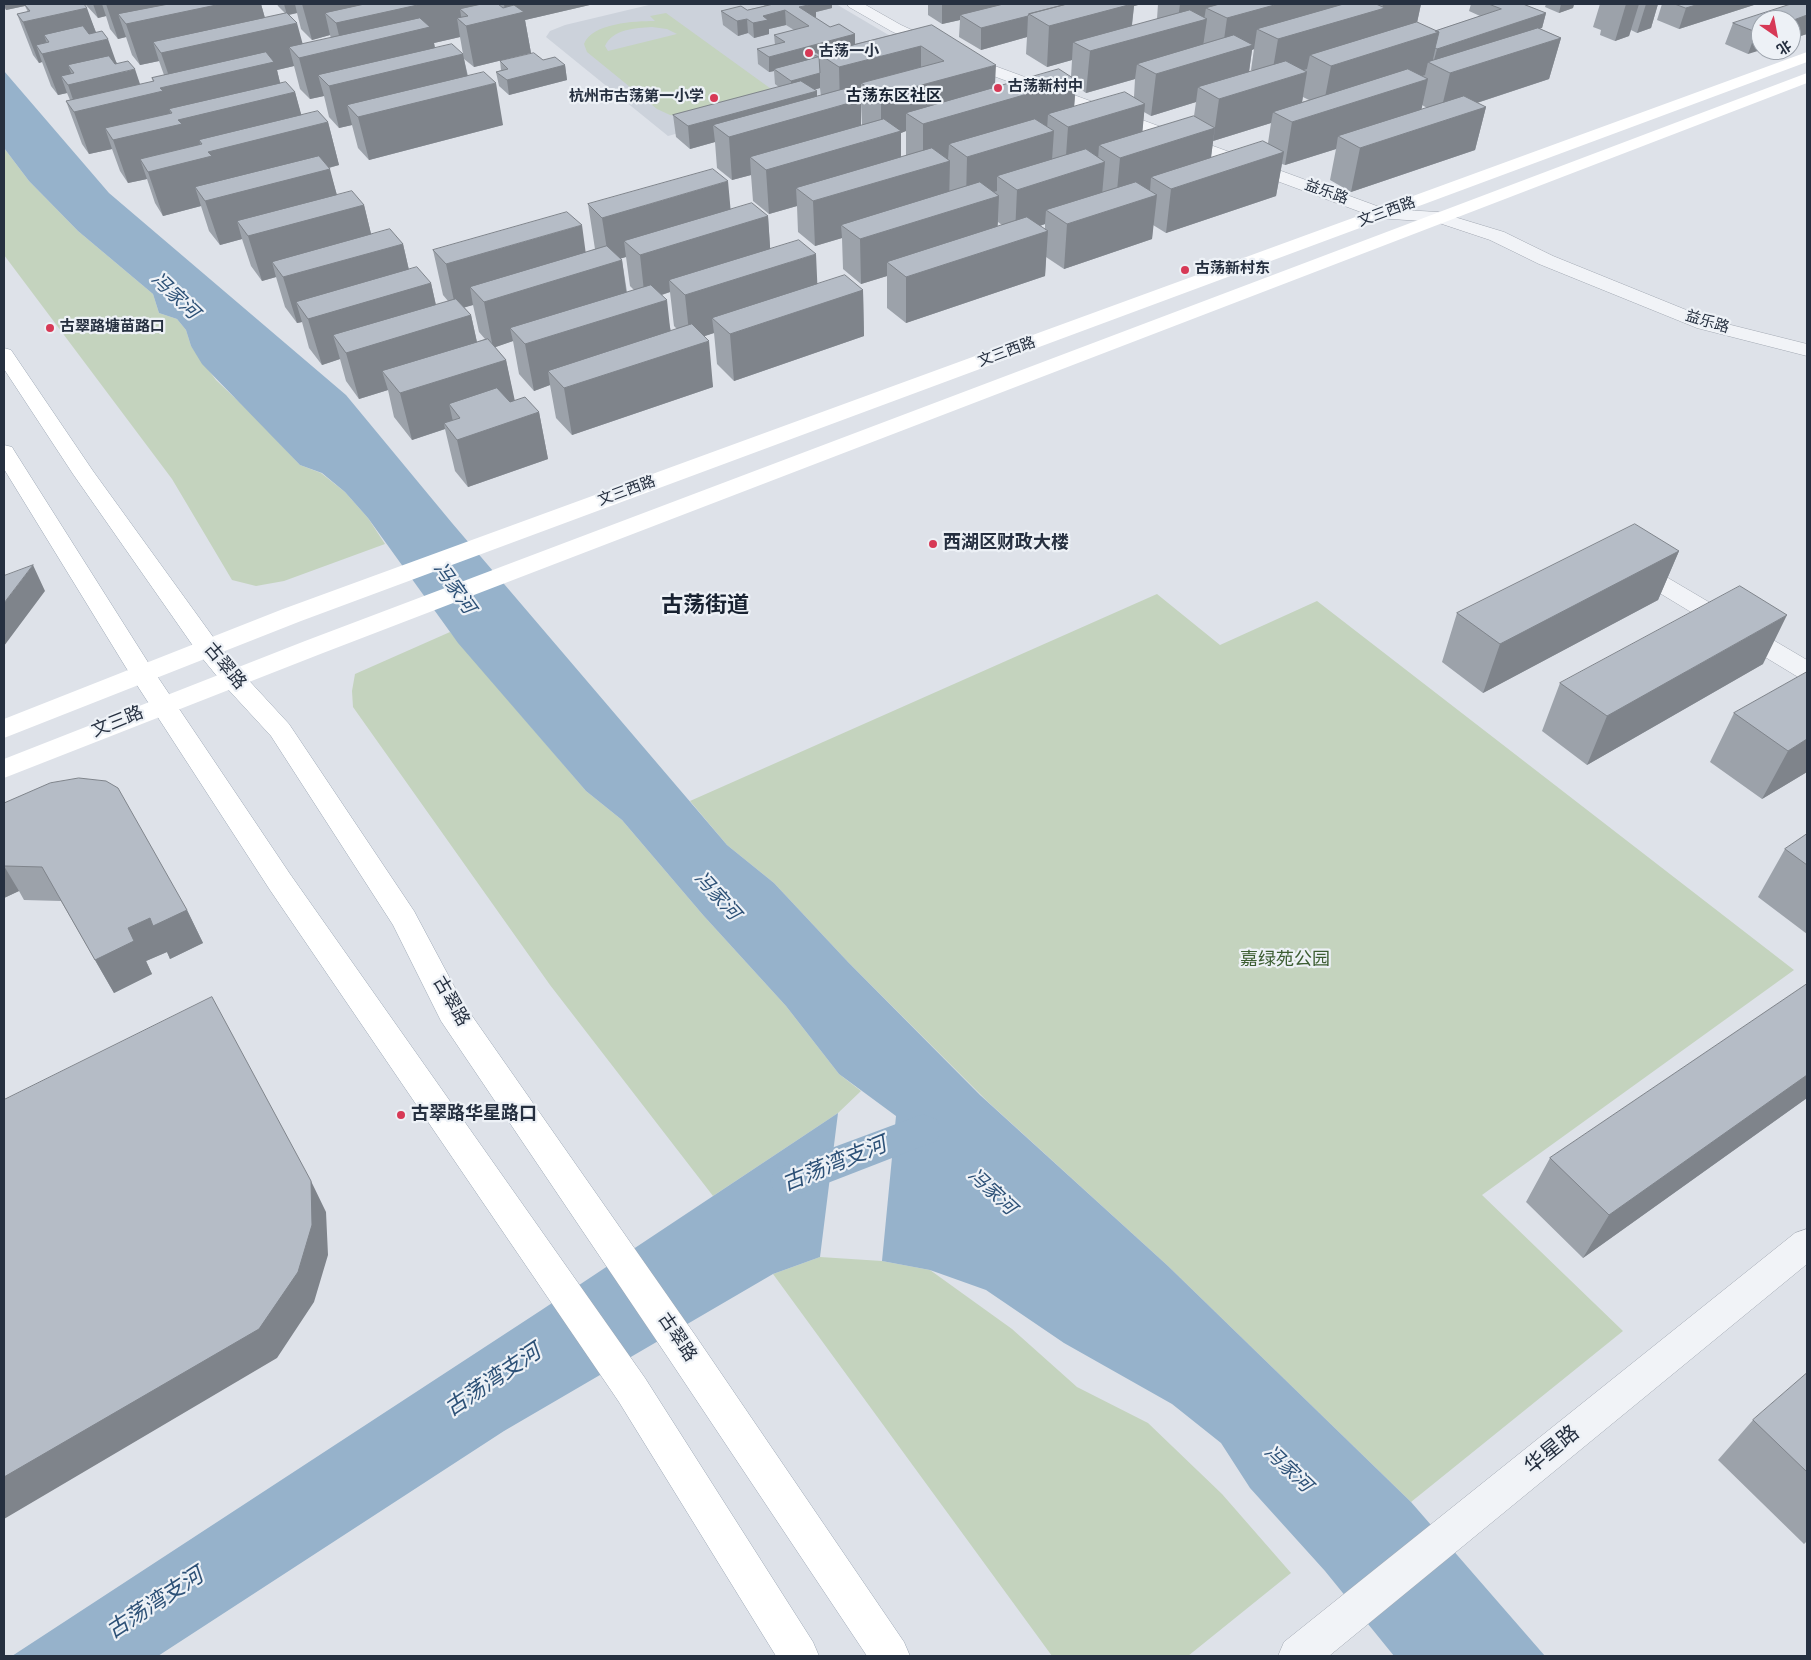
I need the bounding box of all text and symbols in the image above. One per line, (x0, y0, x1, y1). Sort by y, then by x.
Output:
north arrow (1751, 10, 1801, 60)
text: 北 (1772, 35, 1795, 59)
place label: 古荡一小 (819, 44, 879, 62)
marker: 古荡一小 (803, 47, 815, 59)
place label: 古荡新村中 (1008, 79, 1083, 97)
marker: 古荡新村中 (992, 82, 1004, 94)
district label: 古荡东区社区 (846, 87, 942, 107)
place label: 杭州市古荡第一小学 (569, 89, 704, 107)
marker: 杭州市古荡第一小学 (708, 92, 720, 104)
street label: 益乐路 (1302, 177, 1350, 209)
street label: 文三西路 (1356, 194, 1418, 232)
place label: 古荡新村东 (1195, 261, 1270, 279)
marker: 古荡新村东 (1179, 264, 1191, 276)
water label: 冯家河 (146, 269, 202, 325)
street label: 益乐路 (1683, 308, 1731, 338)
place label: 古翠路塘苗路口 (60, 319, 165, 337)
marker: 古翠路塘苗路口 (44, 322, 56, 334)
street label: 文三西路 (976, 334, 1038, 372)
street label: 文三西路 (596, 473, 658, 511)
place label: 西湖区财政大楼 (943, 533, 1069, 555)
marker: 西湖区财政大楼 (927, 538, 939, 550)
water label: 冯家河 (427, 559, 479, 619)
district label: 古荡街道 (661, 594, 749, 620)
street label: 古翠路 (198, 639, 250, 695)
street label: 文三路 (89, 703, 147, 743)
water label: 冯家河 (688, 868, 744, 926)
park label: 嘉绿苑公园 (1240, 950, 1330, 972)
street label: 古翠路 (427, 973, 473, 1031)
place label: 古翠路华星路口 (411, 1104, 537, 1126)
marker: 古翠路华星路口 (395, 1109, 407, 1121)
water label: 古荡湾支河 (779, 1133, 891, 1199)
water label: 冯家河 (962, 1165, 1020, 1221)
street label: 古翠路 (652, 1310, 700, 1366)
water label: 古荡湾支河 (441, 1340, 547, 1424)
street label: 华星路 (1521, 1421, 1585, 1481)
water label: 冯家河 (1259, 1442, 1315, 1498)
water label: 古荡湾支河 (103, 1564, 209, 1646)

